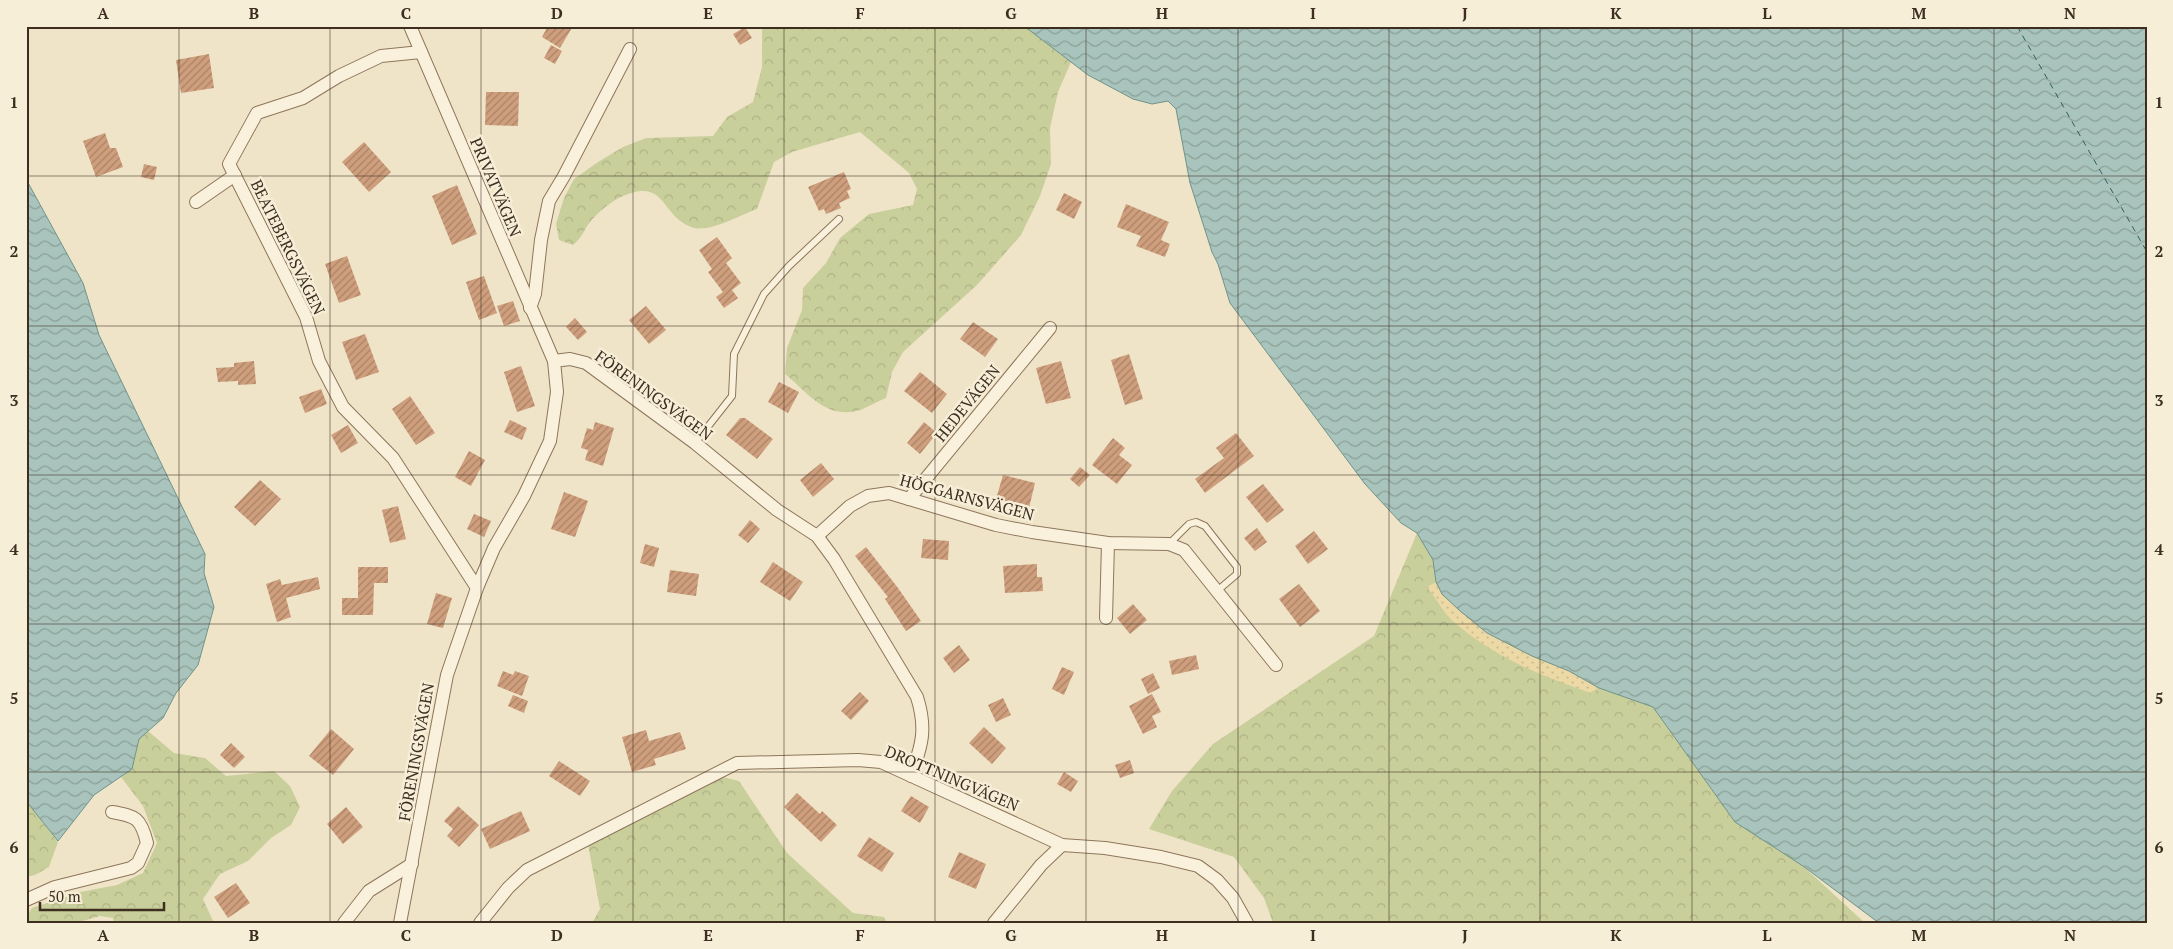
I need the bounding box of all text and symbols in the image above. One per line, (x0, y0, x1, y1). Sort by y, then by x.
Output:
text: A (97, 2, 109, 24)
text: B (249, 2, 259, 24)
text: C (401, 2, 411, 24)
text: D (551, 2, 563, 24)
text: E (703, 2, 713, 24)
text: F (855, 2, 865, 24)
text: G (1005, 2, 1017, 24)
text: H (1156, 2, 1168, 24)
text: I (1310, 2, 1316, 24)
text: J (1462, 2, 1468, 24)
text: K (1610, 2, 1622, 24)
text: L (1762, 2, 1772, 24)
text: M (1912, 2, 1927, 24)
text: N (2064, 2, 2076, 24)
text: 1 (9, 91, 19, 113)
text: 1 (2154, 91, 2164, 113)
street label: PRIVATVÄGEN (465, 134, 527, 240)
street label: BEATEBERGSVÄGEN (246, 176, 330, 319)
text: 2 (9, 240, 19, 262)
text: 2 (2154, 240, 2164, 262)
street label: FÖRENINGSVÄGEN (591, 345, 717, 445)
street label: HEDEVÄGEN (929, 360, 1005, 446)
text: 3 (9, 389, 19, 411)
text: 3 (2154, 389, 2164, 411)
street label: HÖGGARNSVÄGEN (897, 468, 1037, 526)
text: 4 (9, 538, 19, 560)
text: 4 (2154, 538, 2164, 560)
street label: FÖRENINGSVÄGEN (393, 681, 439, 823)
text: 5 (9, 687, 19, 709)
text: 5 (2154, 687, 2164, 709)
street label: DROTTNINGVÄGEN (882, 740, 1023, 816)
text: 6 (9, 836, 19, 858)
text: 6 (2154, 836, 2164, 858)
scale bar (40, 879, 164, 911)
text: 50 m (48, 886, 81, 906)
text: A (97, 924, 109, 946)
text: B (249, 924, 259, 946)
text: C (401, 924, 411, 946)
text: D (551, 924, 563, 946)
text: E (703, 924, 713, 946)
text: F (855, 924, 865, 946)
text: G (1005, 924, 1017, 946)
text: H (1156, 924, 1168, 946)
text: I (1310, 924, 1316, 946)
text: J (1462, 924, 1468, 946)
text: K (1610, 924, 1622, 946)
text: L (1762, 924, 1772, 946)
text: M (1912, 924, 1927, 946)
text: N (2064, 924, 2076, 946)

